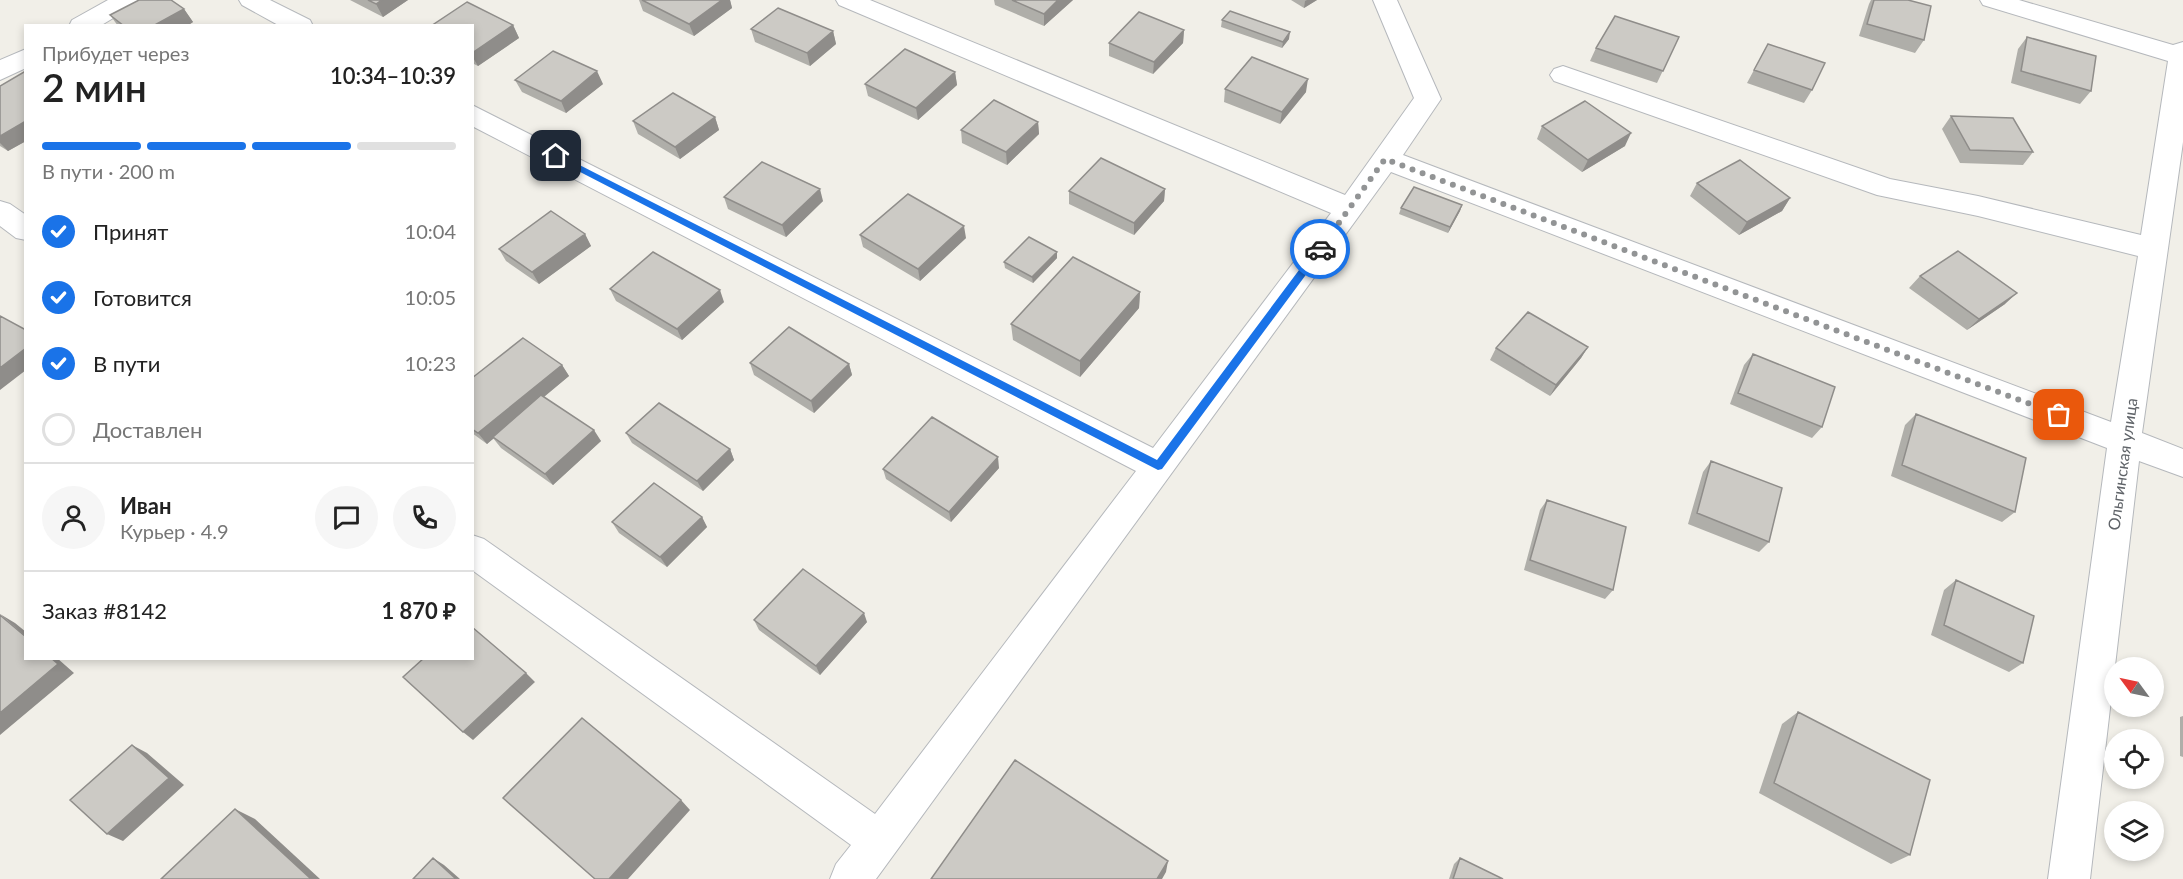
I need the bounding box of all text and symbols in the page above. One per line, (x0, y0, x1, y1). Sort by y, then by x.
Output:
text: Прибудет через (42, 41, 189, 65)
text: 10:34–10:39 (330, 62, 456, 89)
text: 2 мин (42, 64, 147, 110)
pin (530, 130, 581, 181)
icon: home (539, 139, 572, 172)
text: В пути · 200 m (42, 159, 175, 183)
icon: check (42, 215, 75, 248)
text: Принят (93, 218, 168, 245)
text: 10:04 (405, 219, 456, 243)
courier (1290, 219, 1350, 279)
icon: car (1304, 233, 1337, 266)
icon: check (42, 281, 75, 314)
text: Готовится (93, 284, 192, 311)
text: 10:05 (405, 285, 456, 309)
icon: check (42, 347, 75, 380)
text: В пути (93, 350, 160, 377)
text: 10:23 (405, 351, 456, 375)
pin (2033, 389, 2084, 440)
street label: Ольгинская улица (2103, 397, 2141, 531)
icon: bag (2042, 398, 2075, 431)
text: Доставлен (93, 416, 202, 443)
button: person (42, 486, 105, 549)
button: chat (315, 486, 378, 549)
button: phone (393, 486, 456, 549)
text: Иван (120, 492, 172, 519)
text: Курьер · 4.9 (120, 519, 229, 543)
text: Заказ #8142 (42, 597, 167, 624)
text: 1 870 ₽ (381, 597, 456, 624)
north arrow (2104, 657, 2164, 717)
map controls (2104, 657, 2164, 861)
button: locate (2104, 729, 2164, 789)
button: layers (2104, 801, 2164, 861)

